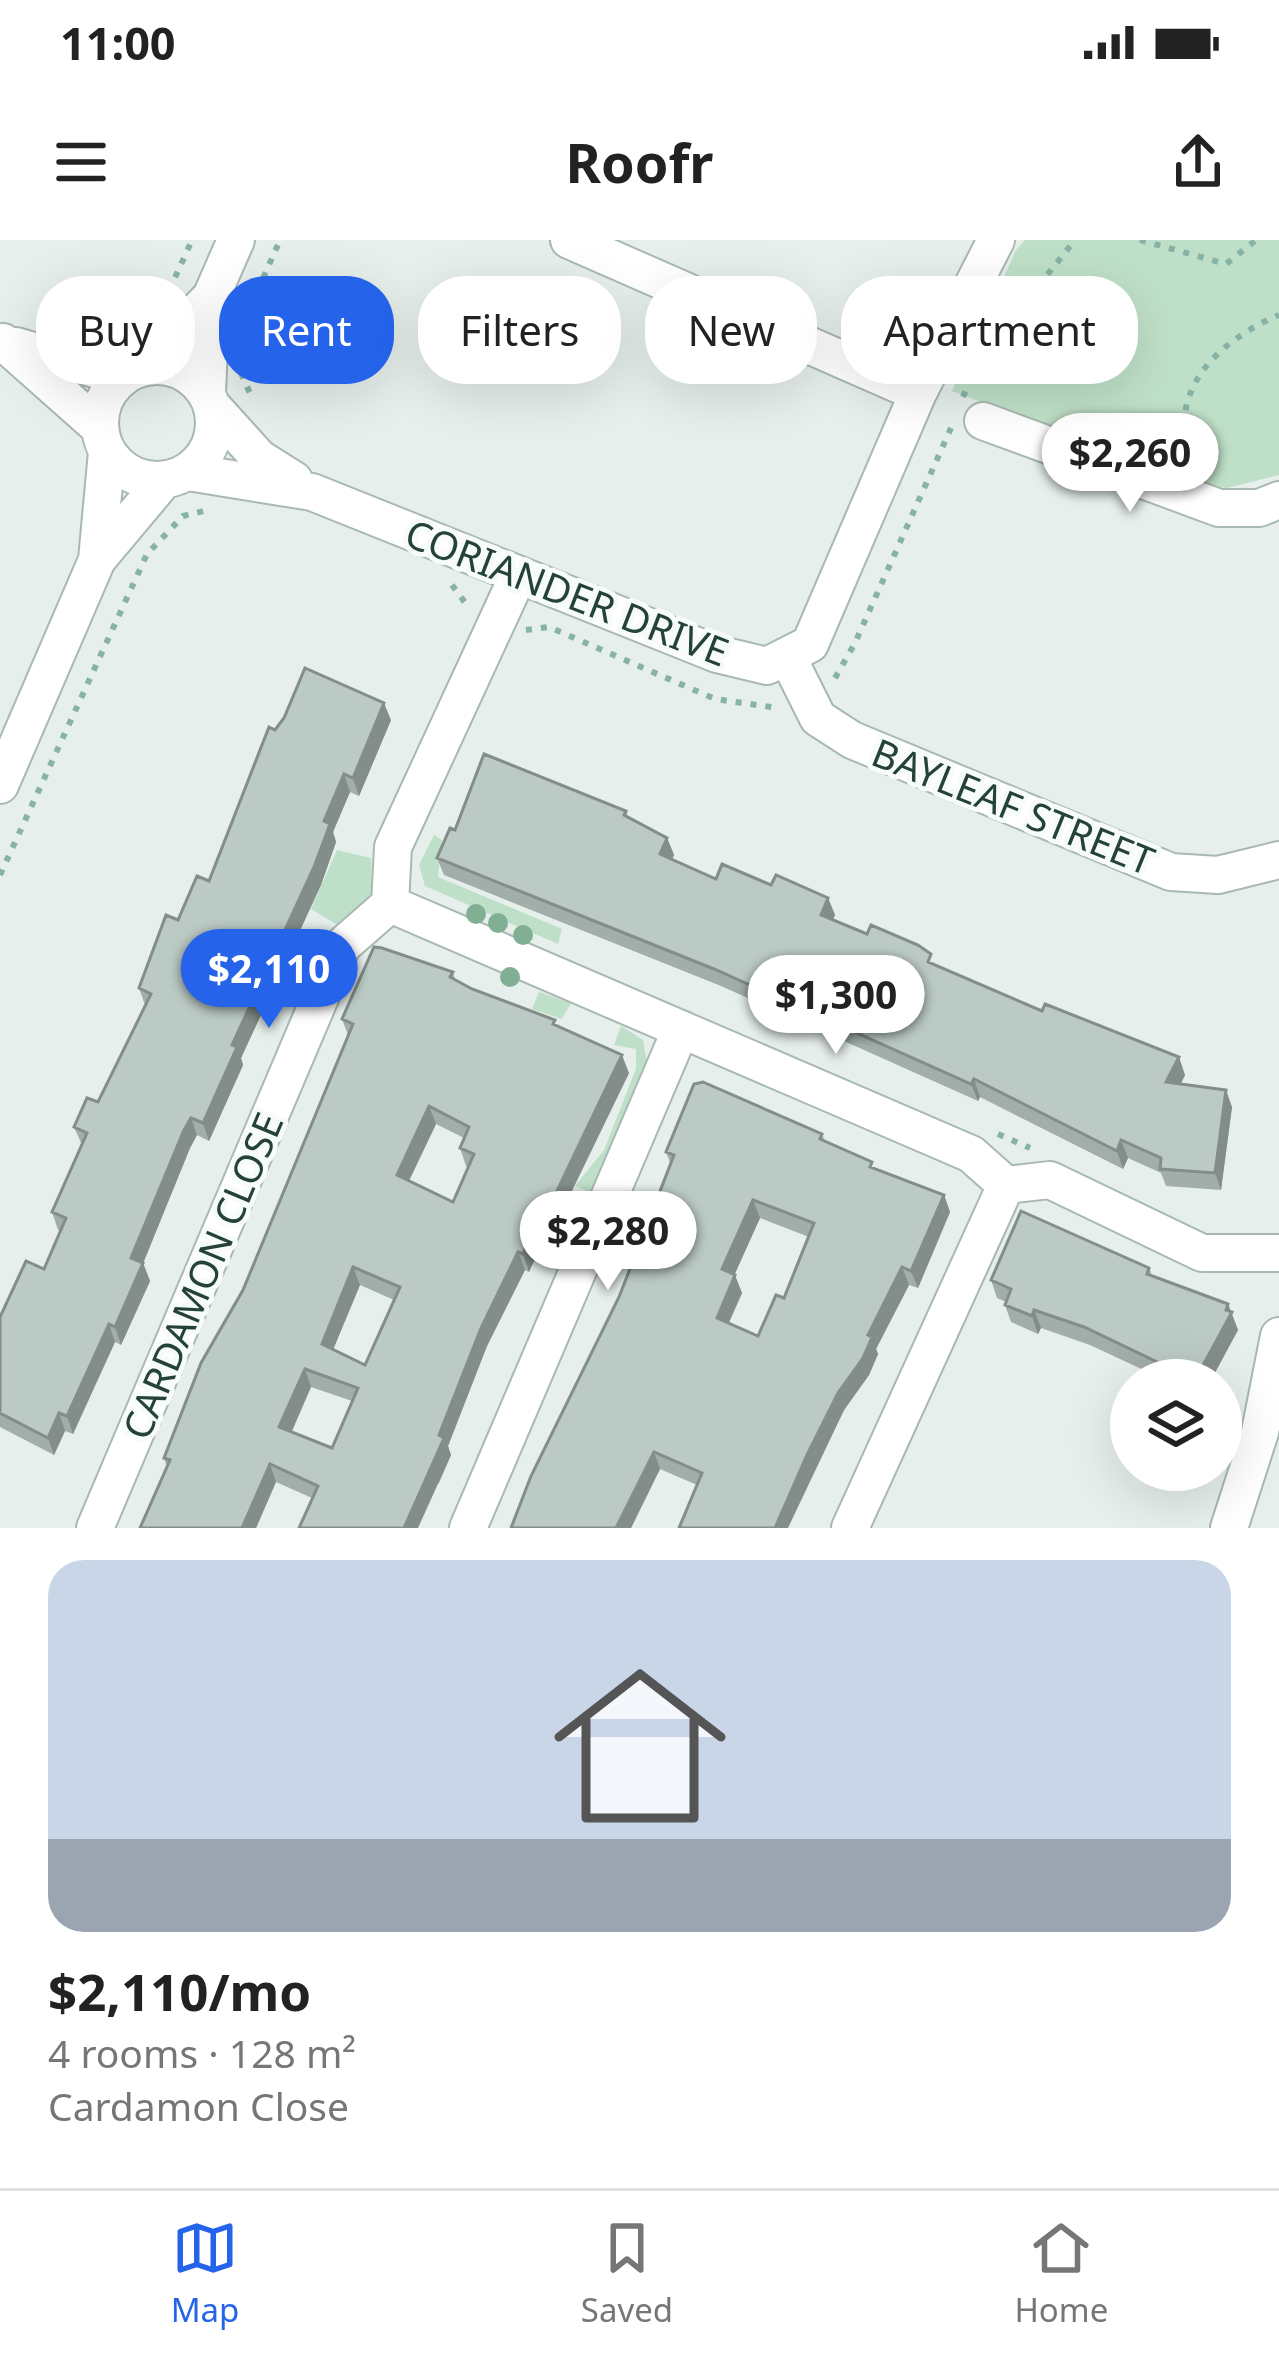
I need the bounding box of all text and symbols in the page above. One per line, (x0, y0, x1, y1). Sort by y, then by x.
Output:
text: 11:00 (60, 12, 176, 73)
text: Roofr (566, 125, 713, 199)
icon: menu (48, 129, 114, 195)
icon: share (1165, 129, 1231, 195)
chip: Buy (36, 276, 195, 384)
chip: Rent (219, 276, 394, 384)
chip: Filters (418, 276, 621, 384)
chip: New (645, 276, 817, 384)
chip: Apartment (841, 276, 1138, 384)
pin: $2,260 (1032, 413, 1228, 515)
text: $2,260 (1069, 425, 1191, 478)
street label: CORIANDER DRIVE (398, 506, 737, 678)
street label: BAYLEAF STREET (865, 725, 1163, 886)
pin: $2,110 (171, 929, 367, 1031)
text: $2,110 (208, 941, 330, 994)
pin: $1,300 (738, 955, 934, 1057)
text: $1,300 (775, 967, 897, 1020)
street label: CARDAMON CLOSE (109, 1104, 294, 1447)
pin: $2,280 (510, 1191, 706, 1293)
text: $2,280 (547, 1203, 669, 1256)
map controls (1110, 1359, 1242, 1491)
button: layers (1110, 1359, 1242, 1491)
icon: home (532, 1638, 748, 1854)
text: $2,110/mo (48, 1956, 311, 2026)
text: 4 rooms · 128 m² (48, 2026, 356, 2079)
text: Cardamon Close (48, 2079, 349, 2132)
tab: Map (171, 2215, 239, 2332)
tab: Saved (581, 2215, 673, 2332)
tab: Home (1014, 2215, 1108, 2332)

